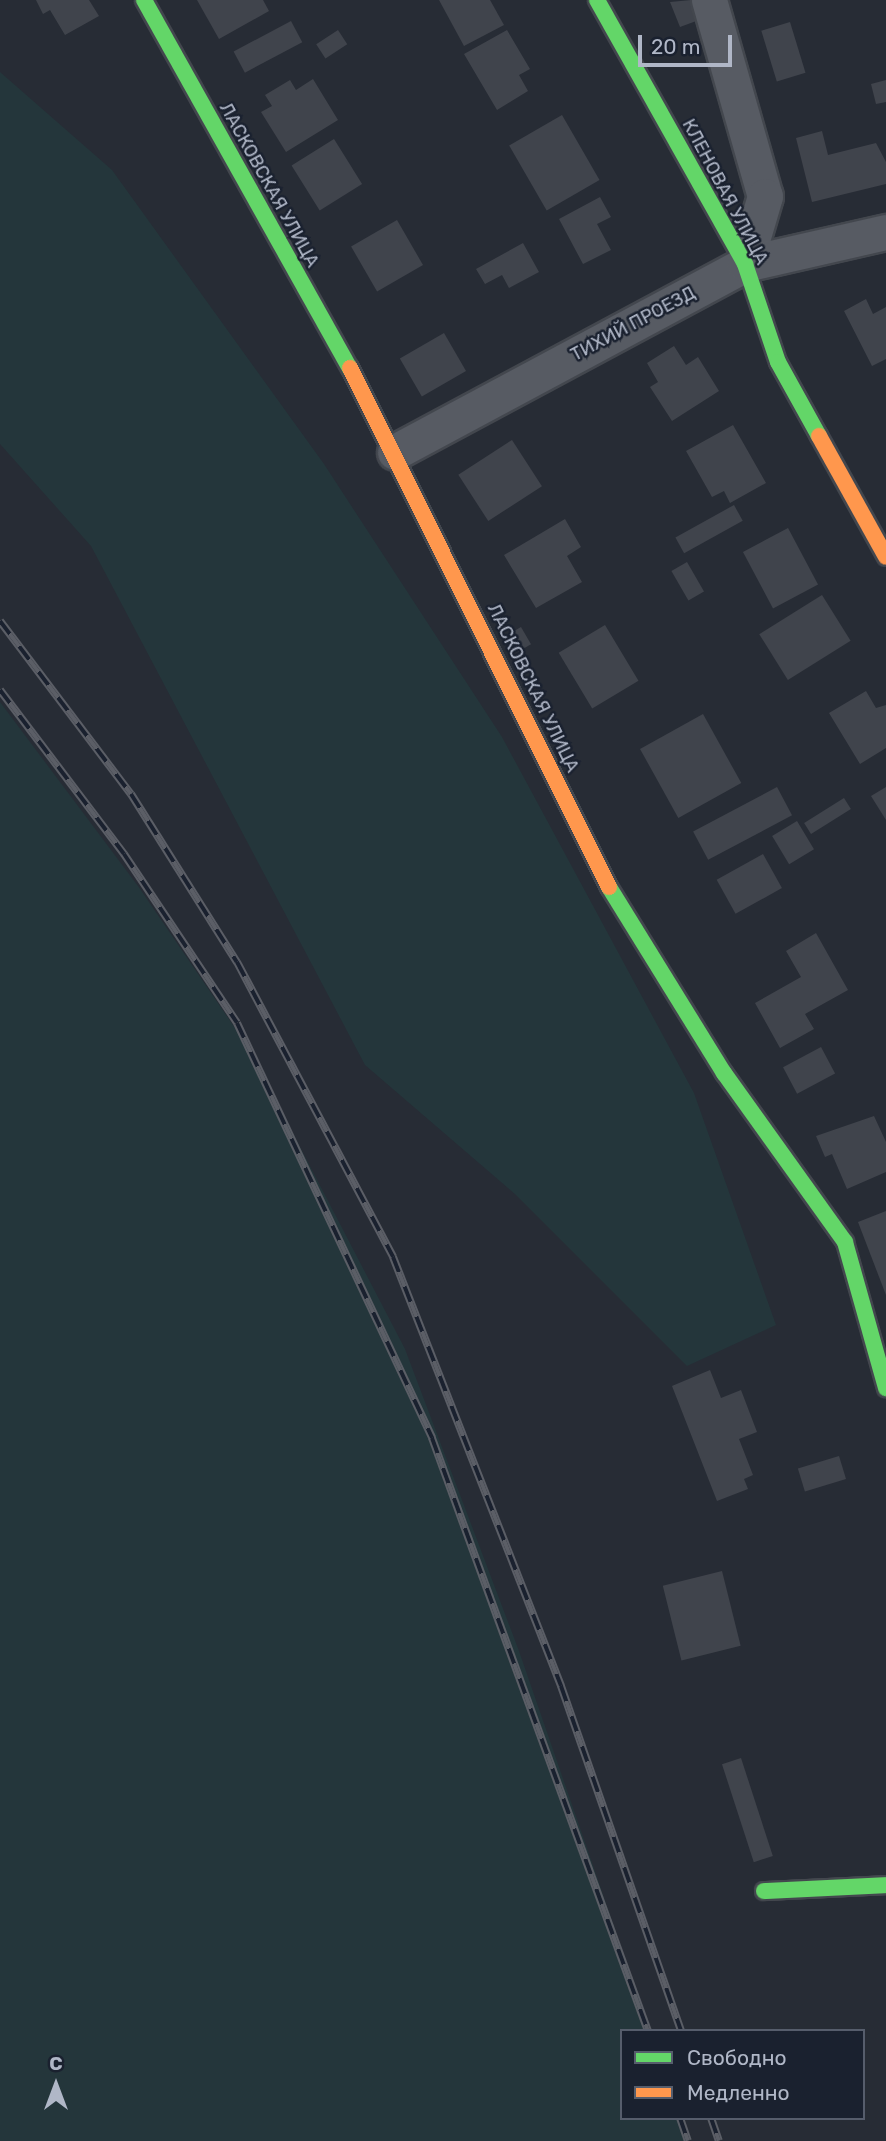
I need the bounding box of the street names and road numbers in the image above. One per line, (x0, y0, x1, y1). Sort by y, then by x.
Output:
street label: ЛАСКОВСКАЯ УЛИЦА (215, 99, 323, 271)
street label: КЛЕНОВАЯ УЛИЦА (677, 115, 773, 269)
street label: ТИХИЙ ПРОЕЗД (567, 282, 699, 366)
street label: ЛАСКОВСКАЯ УЛИЦА (483, 600, 583, 776)

